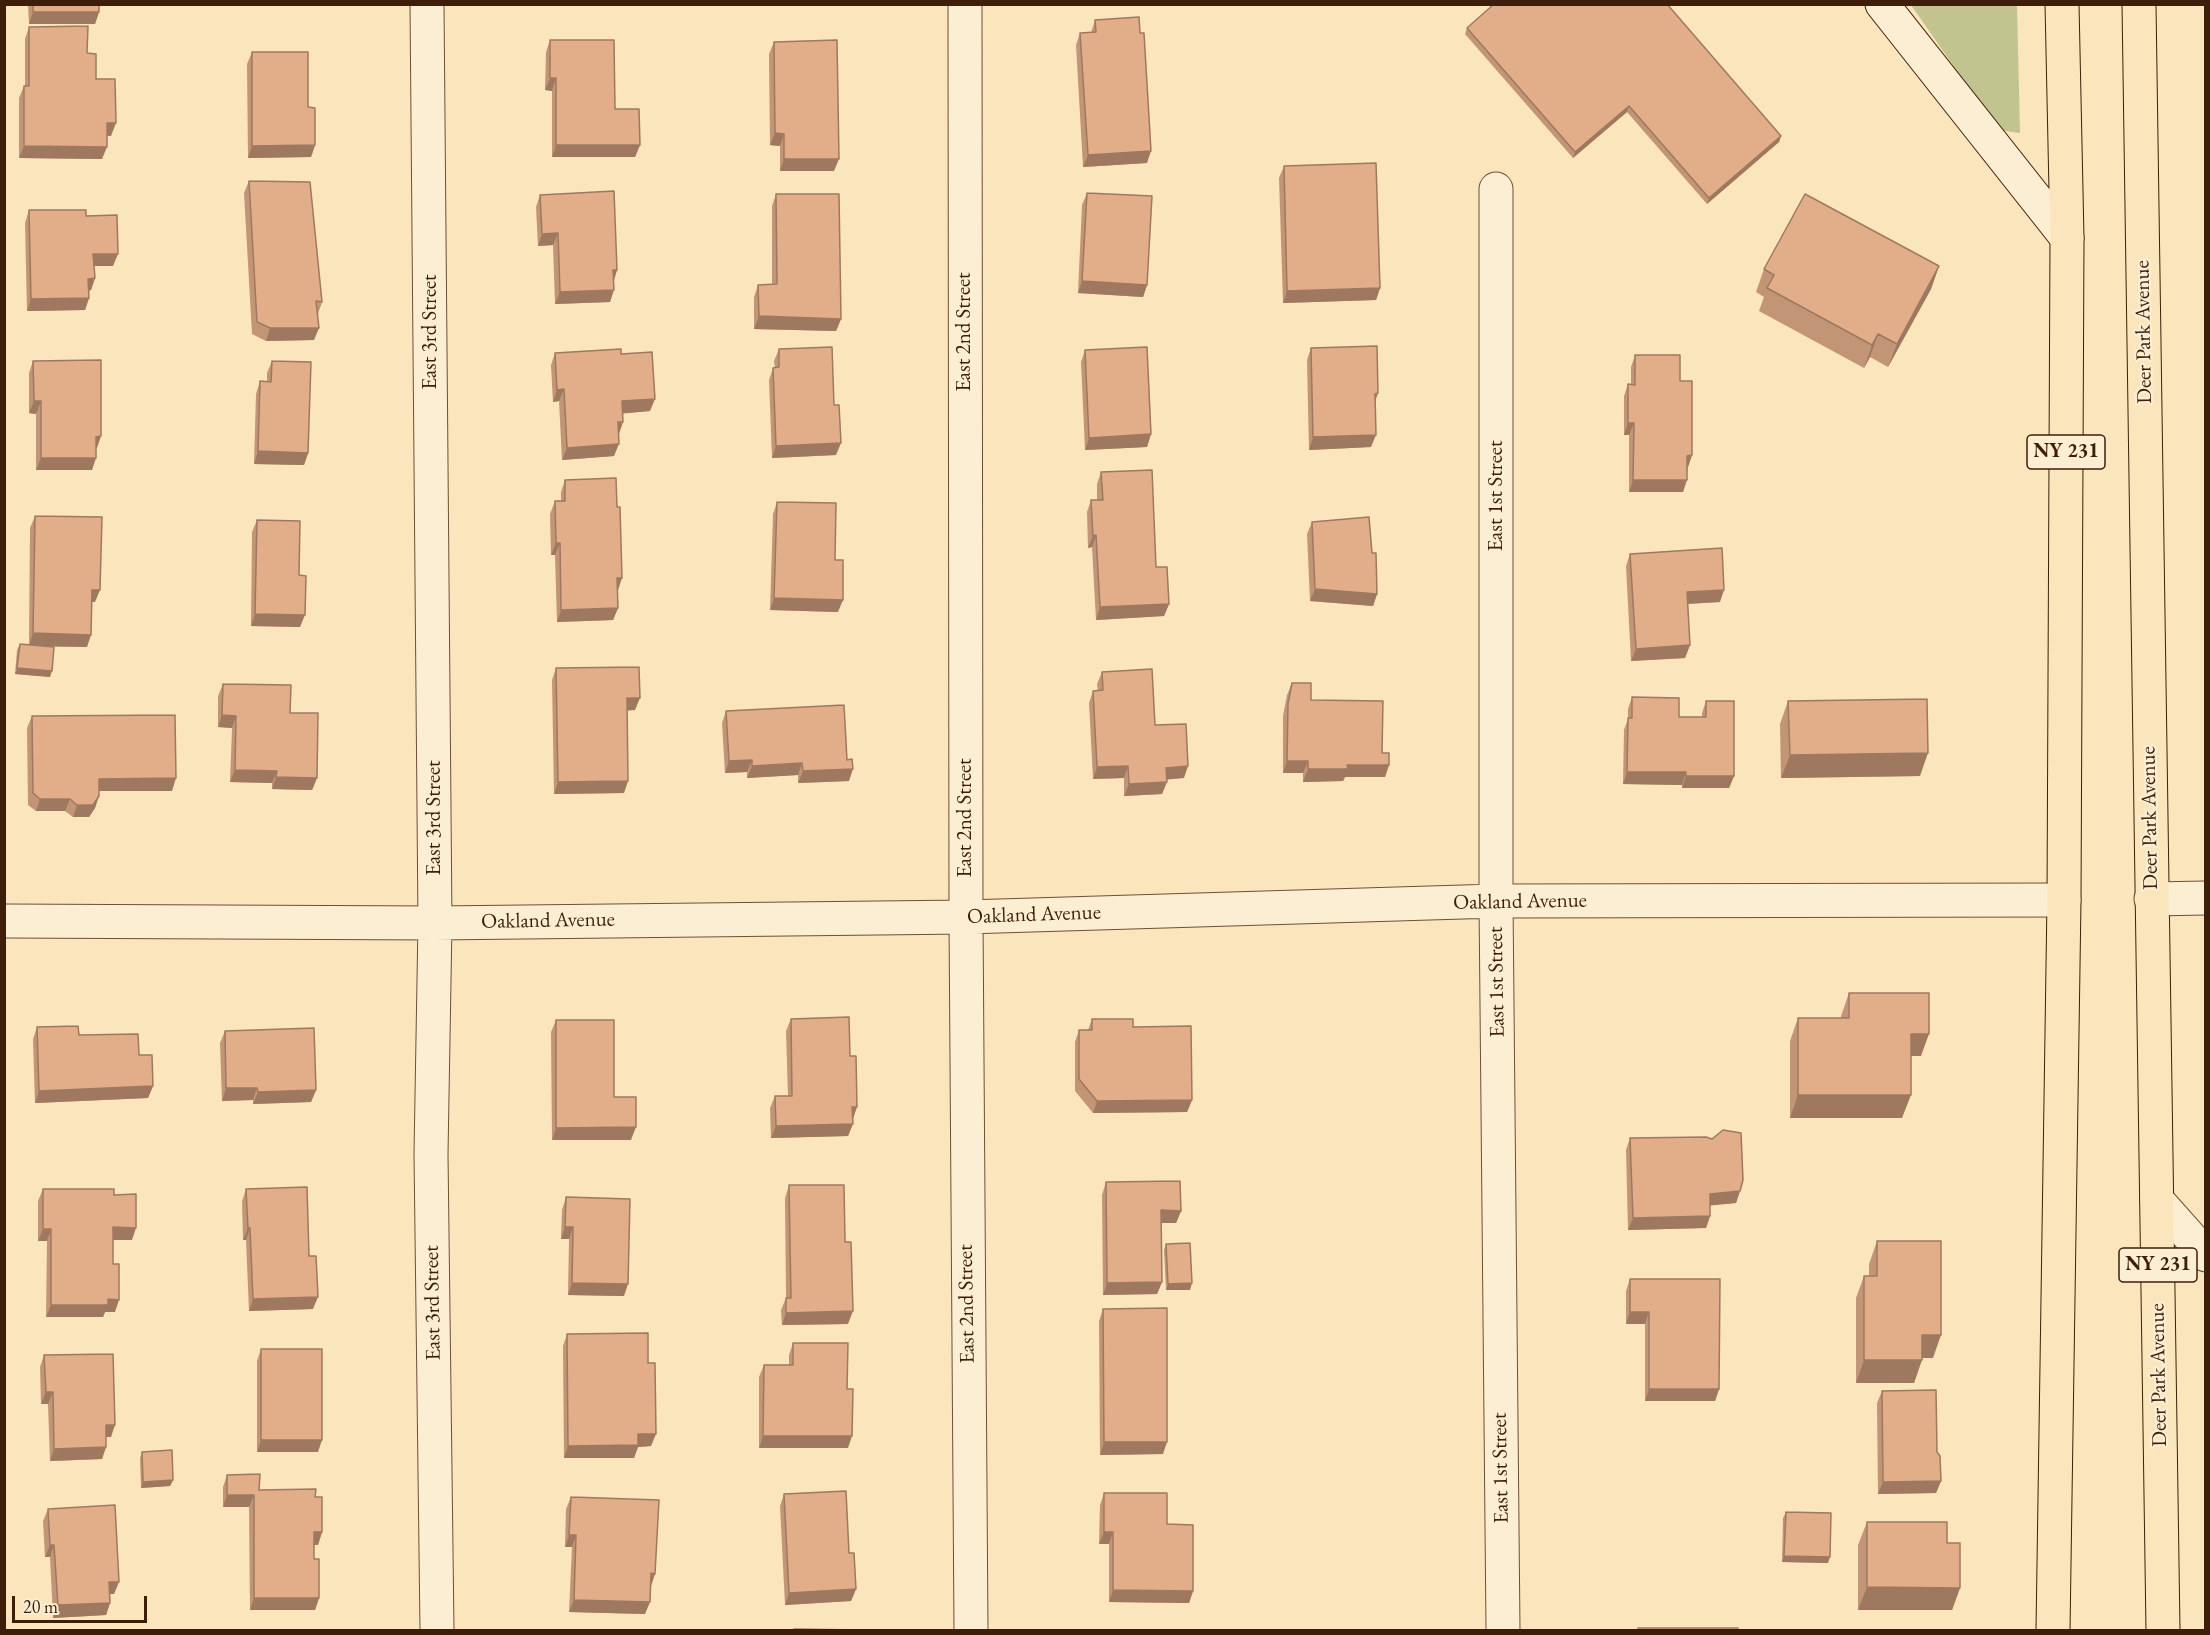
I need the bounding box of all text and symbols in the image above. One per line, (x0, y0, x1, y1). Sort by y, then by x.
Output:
street label: Deer Park Avenue (2130, 260, 2158, 404)
street label: East 2nd Street (951, 272, 977, 392)
street label: East 3rd Street (417, 274, 443, 390)
road number: NY 231 (2027, 435, 2105, 469)
street label: East 1st Street (1483, 440, 1509, 552)
street label: Deer Park Avenue (2136, 746, 2164, 890)
street label: East 2nd Street (952, 758, 978, 878)
street label: East 3rd Street (421, 760, 447, 876)
street label: Oakland Avenue (1453, 888, 1587, 916)
street label: Oakland Avenue (967, 900, 1101, 930)
street label: Oakland Avenue (481, 907, 615, 935)
street label: East 1st Street (1483, 926, 1511, 1038)
street label: East 2nd Street (953, 1244, 981, 1364)
street label: East 3rd Street (419, 1245, 447, 1361)
road number: NY 231 (2119, 1248, 2197, 1282)
street label: Deer Park Avenue (2145, 1303, 2173, 1447)
street label: East 1st Street (1487, 1412, 1515, 1524)
scale bar (15, 1584, 150, 1622)
text: 20 m (23, 1595, 58, 1618)

